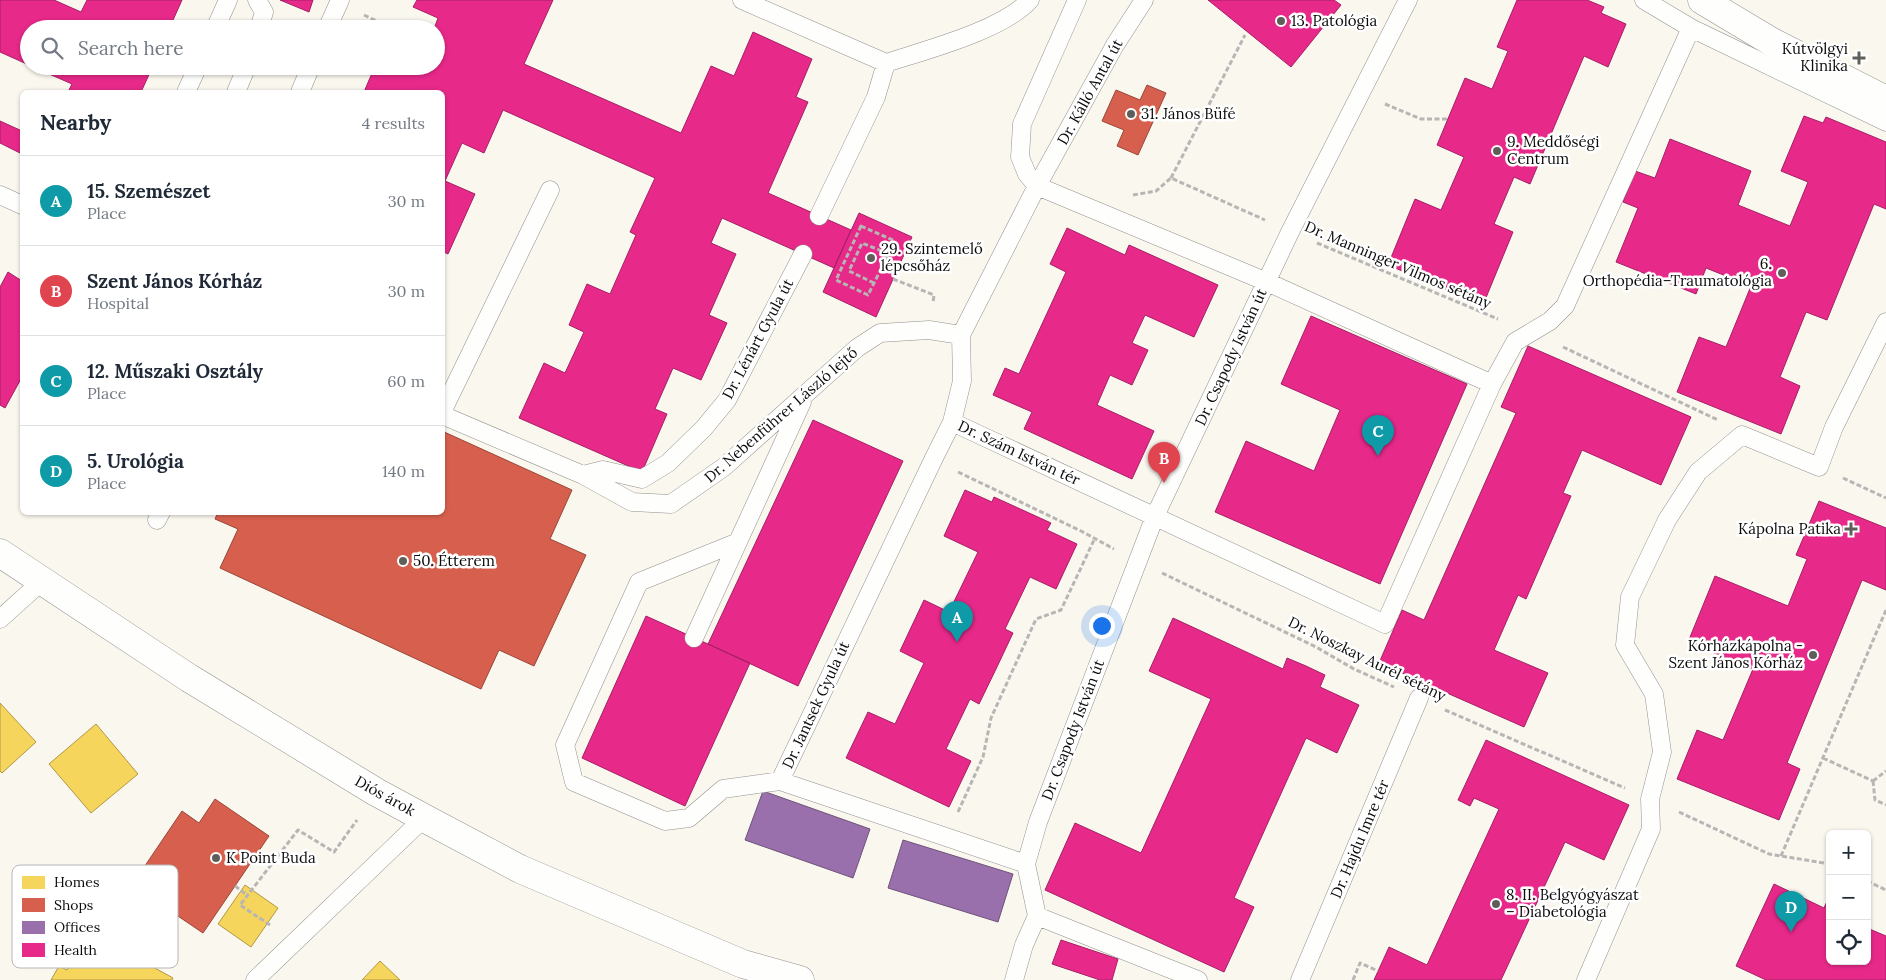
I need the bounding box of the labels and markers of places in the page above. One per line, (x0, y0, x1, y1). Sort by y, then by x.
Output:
place label: 13. Patológia (1291, 11, 1377, 30)
marker: 13. Patológia (1275, 15, 1287, 27)
place label: Kútvölgyi Klinika (1782, 39, 1848, 75)
marker: Kútvölgyi Klinika (1852, 51, 1866, 65)
place label: 31. János Büfé (1141, 104, 1236, 123)
marker: 31. János Büfé (1125, 108, 1137, 120)
place label: 9. Meddőségi Centrum (1507, 132, 1599, 168)
marker: 9. Meddőségi Centrum (1491, 145, 1503, 157)
place label: 29. Szintemelő lépcsőház (881, 239, 983, 275)
marker: 29. Szintemelő lépcsőház (865, 252, 877, 264)
place label: 6. Orthopédia–Traumatológia (1583, 254, 1772, 290)
marker: 6. Orthopédia–Traumatológia (1776, 267, 1788, 279)
pin: C (1362, 415, 1394, 456)
pin: B (1148, 442, 1180, 483)
place label: Kápolna Patika (1738, 519, 1841, 538)
marker: Kápolna Patika (1845, 523, 1857, 535)
place label: 50. Étterem (413, 551, 495, 570)
marker: 50. Étterem (397, 555, 409, 567)
pin: A (941, 601, 973, 642)
place label: Kórházkápolna - Szent János Kórház (1669, 636, 1803, 672)
marker: Kórházkápolna - Szent János Kórház (1807, 649, 1819, 661)
place label: K Point Buda (226, 848, 316, 867)
marker: K Point Buda (210, 852, 222, 864)
place label: 8. II. Belgyógyászat – Diabetológia (1506, 885, 1639, 921)
pin: D (1775, 891, 1807, 932)
marker: 8. II. Belgyógyászat – Diabetológia (1490, 898, 1502, 910)

